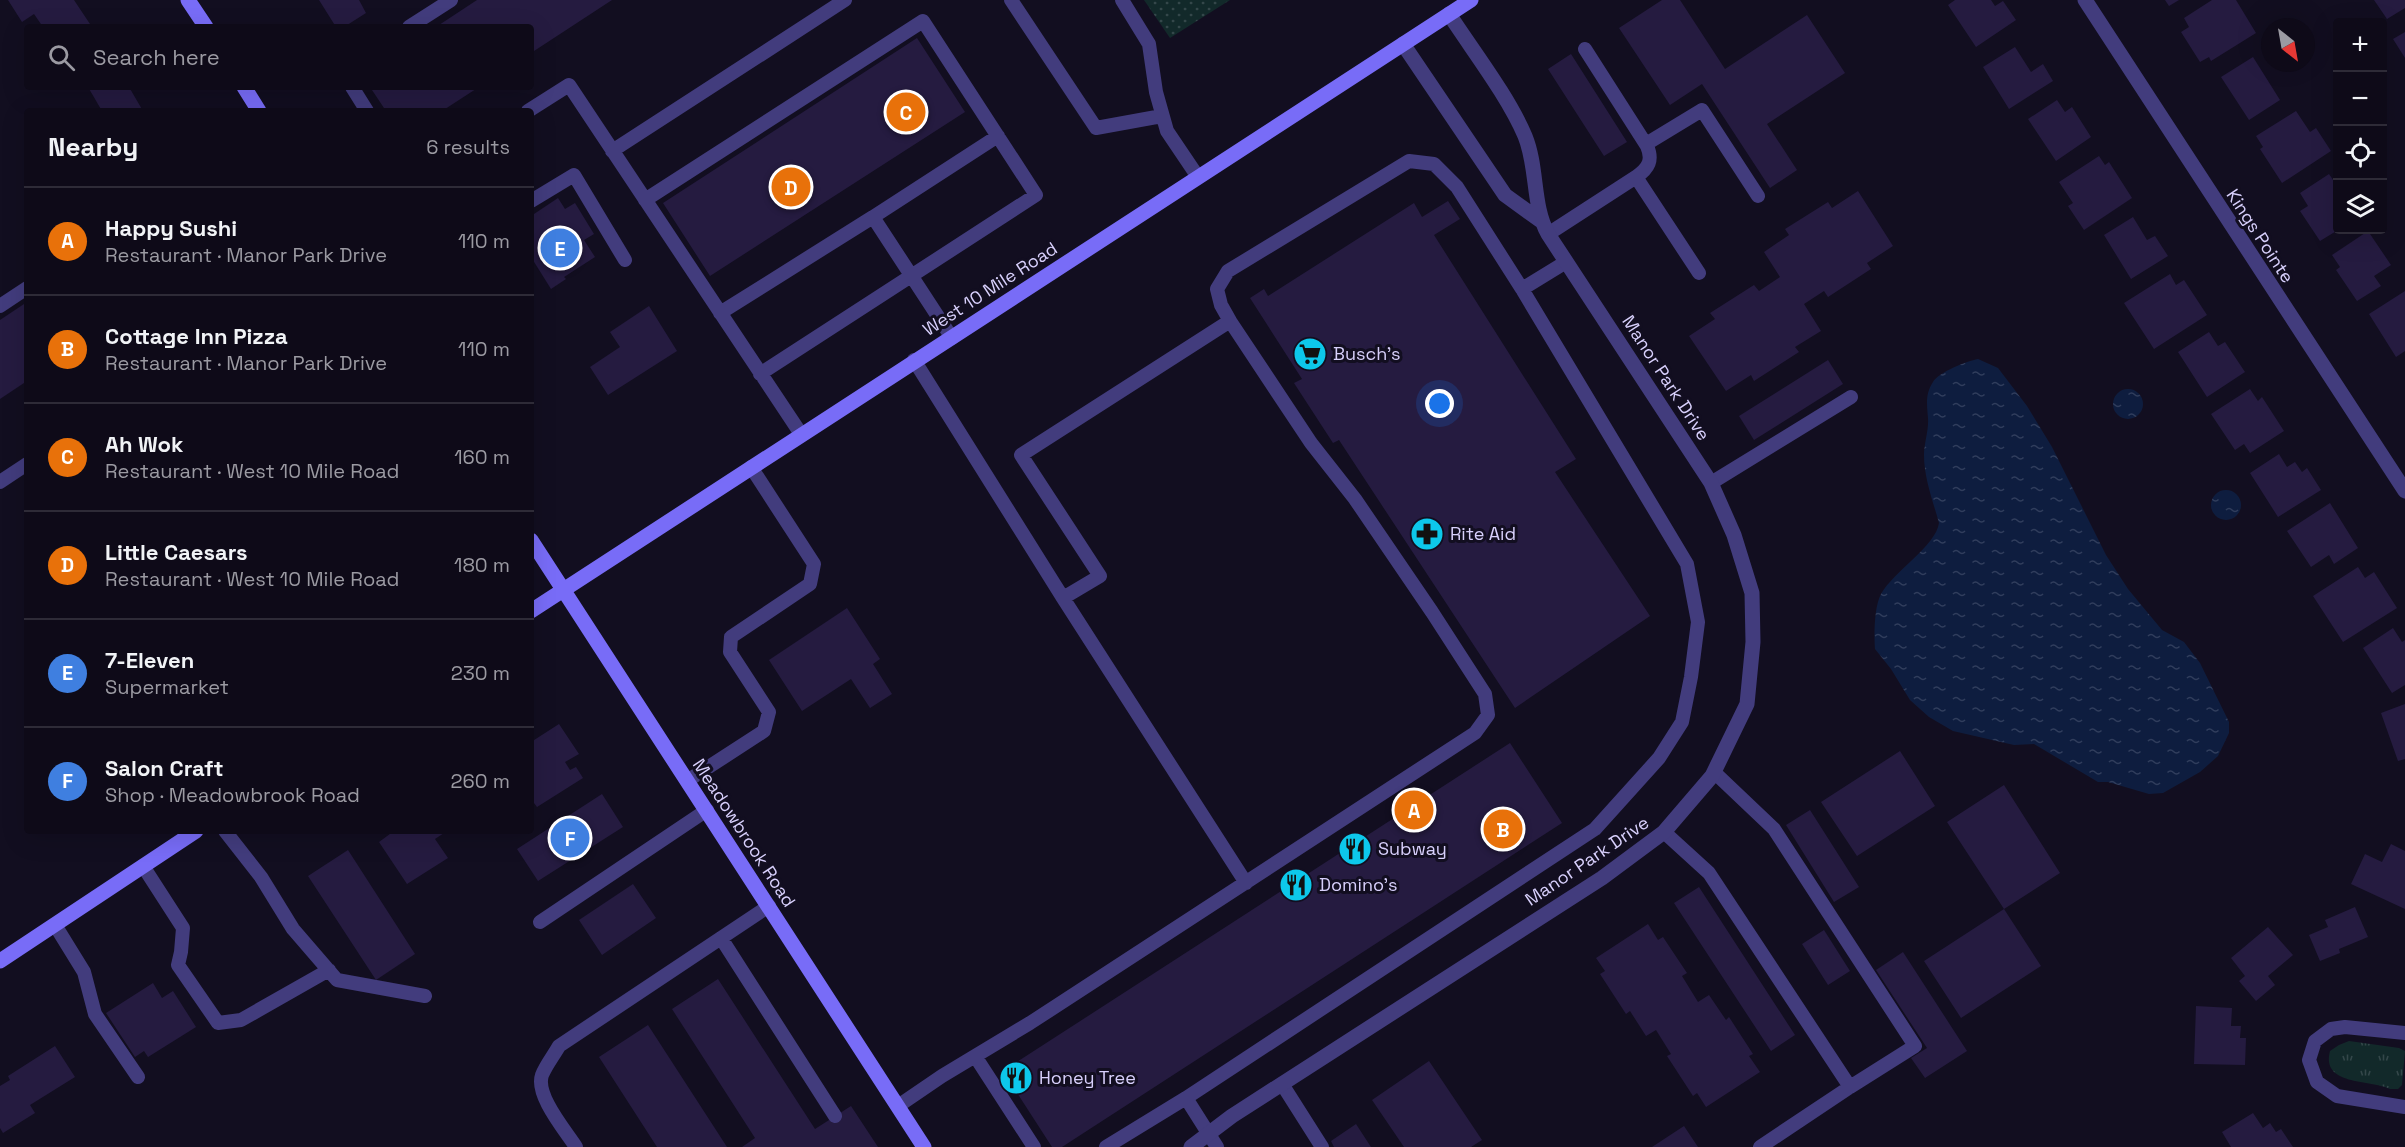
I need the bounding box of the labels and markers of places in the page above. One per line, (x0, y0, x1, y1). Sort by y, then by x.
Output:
pin: C (886, 90, 926, 134)
pin: D (772, 164, 810, 210)
pin: E (540, 226, 580, 270)
supermarket icon: Busch's (1292, 336, 1328, 372)
place label: Busch's (1333, 342, 1401, 365)
pharmacy icon: Rite Aid (1409, 516, 1445, 552)
place label: Rite Aid (1450, 522, 1516, 545)
pin: A (1394, 788, 1434, 832)
pin: B (1484, 806, 1522, 852)
pin: F (550, 816, 590, 860)
restaurant icon: Subway (1337, 831, 1373, 867)
place label: Subway (1378, 837, 1447, 860)
restaurant icon: Domino's (1278, 867, 1314, 903)
place label: Domino's (1319, 873, 1397, 896)
restaurant icon: Honey Tree (998, 1060, 1034, 1096)
place label: Honey Tree (1039, 1066, 1136, 1089)

